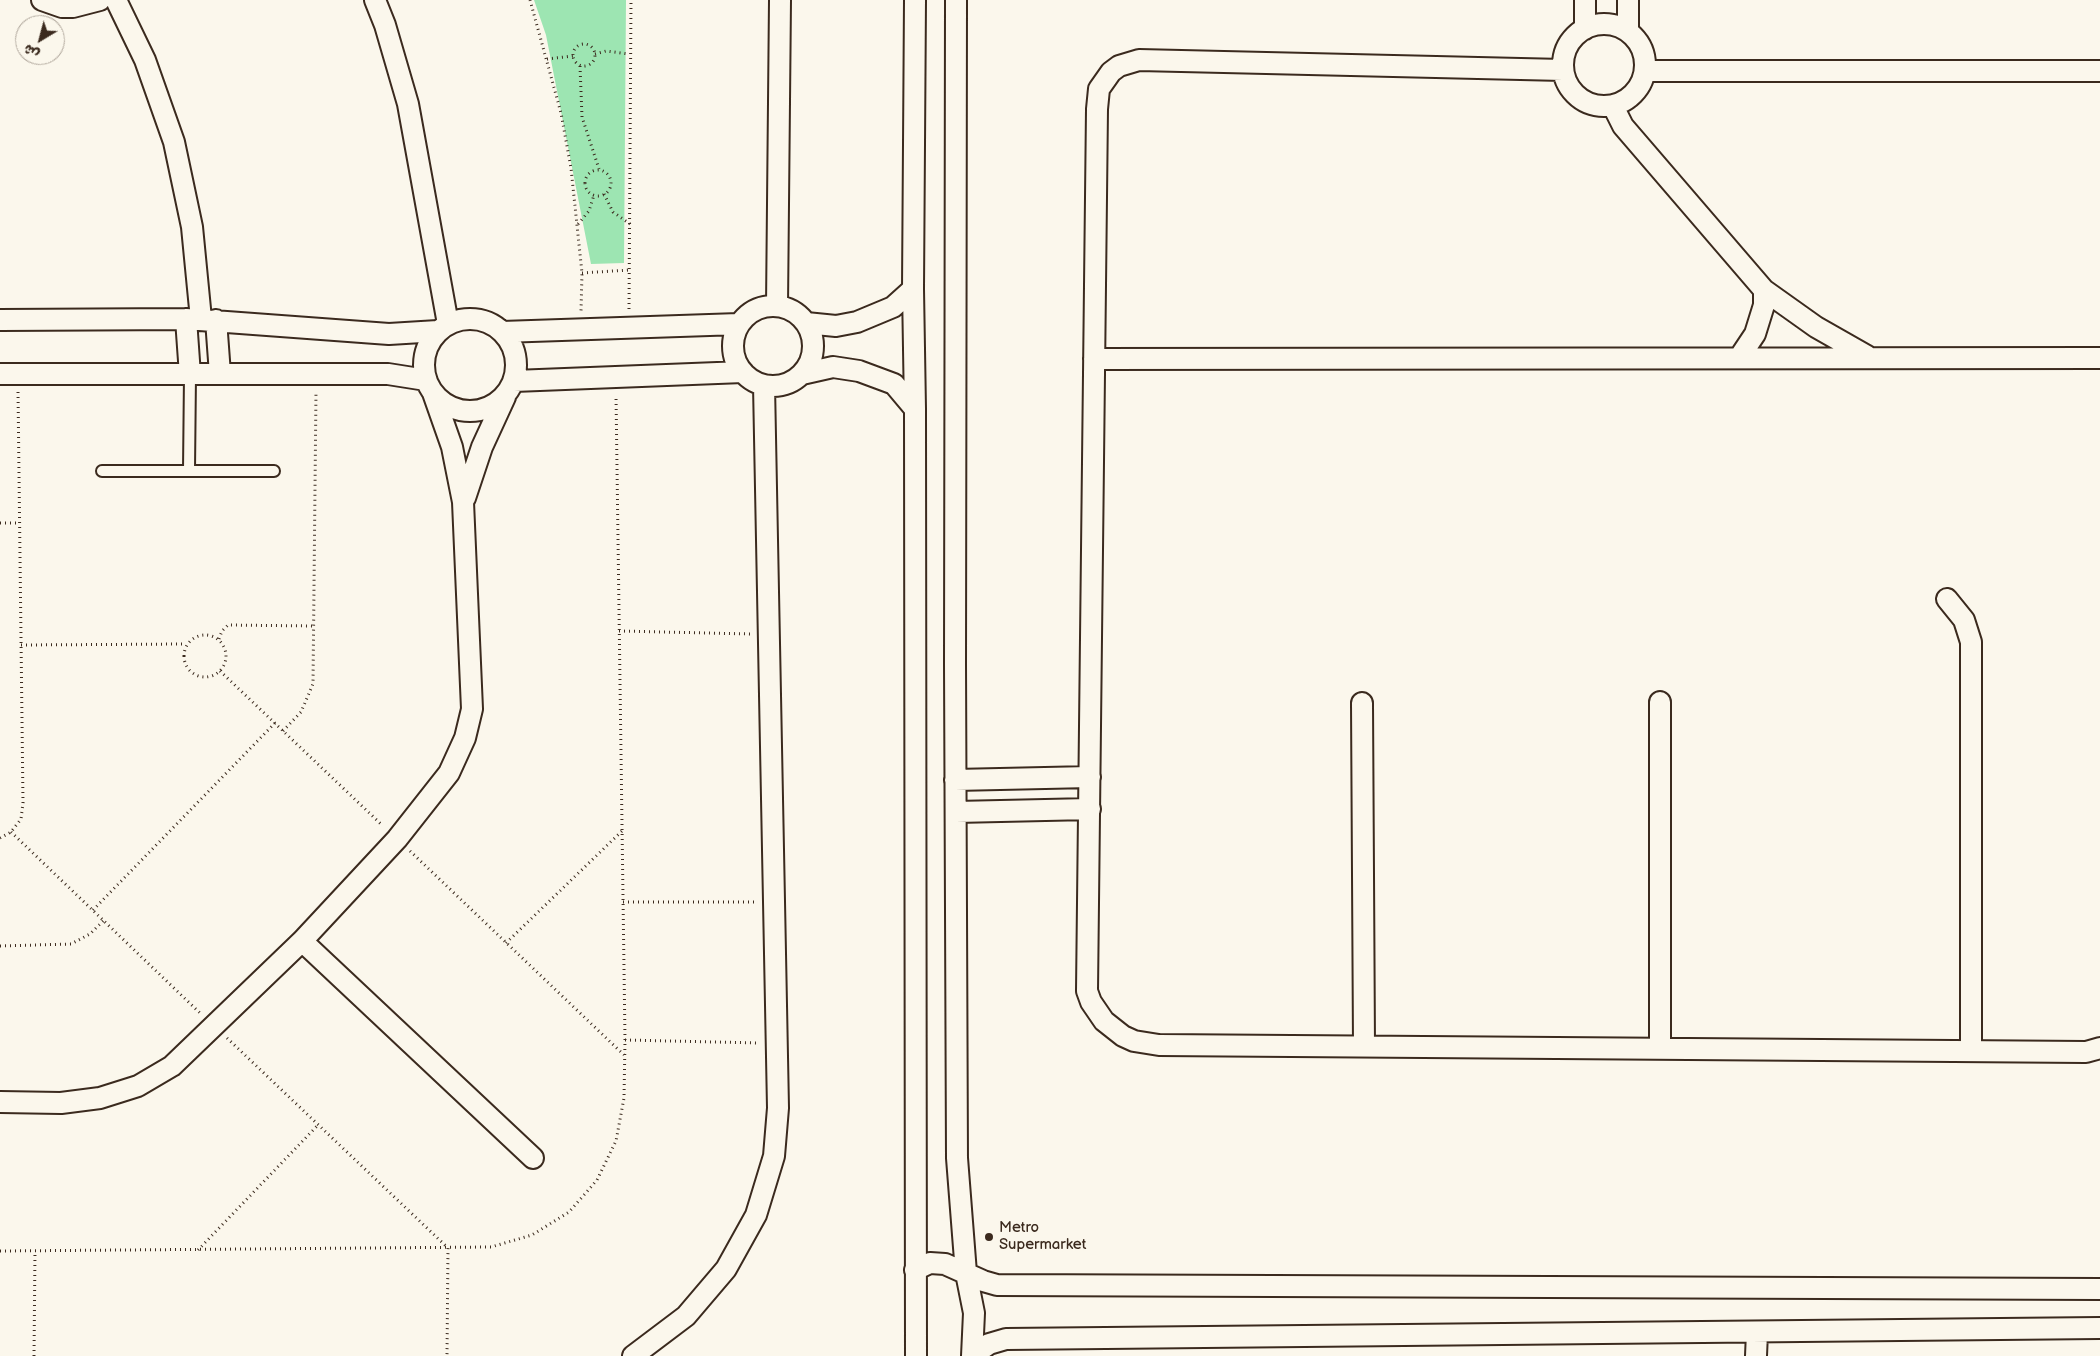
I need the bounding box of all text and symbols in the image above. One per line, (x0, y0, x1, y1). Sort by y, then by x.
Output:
north arrow (15, 15, 65, 65)
text: ش (20, 40, 43, 63)
place label: Metro Supermarket (999, 1219, 1086, 1254)
marker: Metro Supermarket (983, 1231, 995, 1243)

